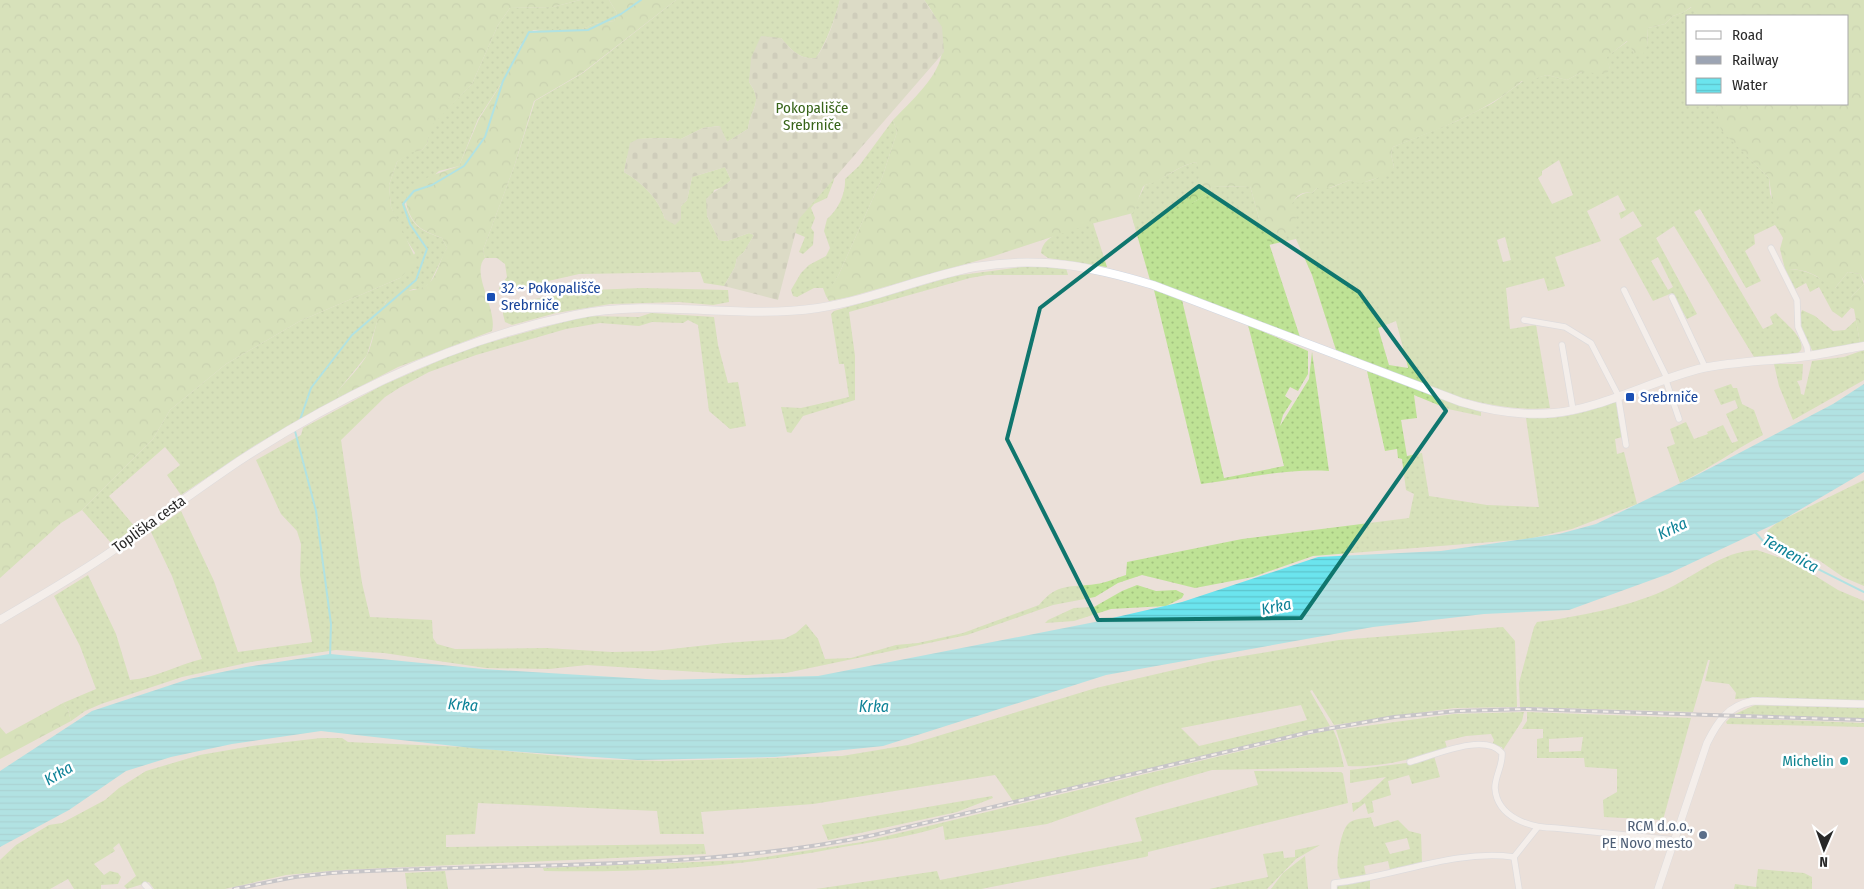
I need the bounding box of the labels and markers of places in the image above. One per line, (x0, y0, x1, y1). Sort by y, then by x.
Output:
place label: 32 ~ Pokopališče Srebrniče (501, 279, 601, 314)
marker: 32 ~ Pokopališče Srebrniče (485, 291, 497, 303)
place label: Srebrniče (1640, 388, 1698, 406)
marker: Srebrniče (1624, 391, 1636, 403)
place label: Michelin (1782, 752, 1834, 770)
marker: Michelin (1838, 755, 1850, 767)
place label: RCM d.o.o., PE Novo mesto (1602, 817, 1693, 852)
marker: RCM d.o.o., PE Novo mesto (1697, 829, 1709, 841)

